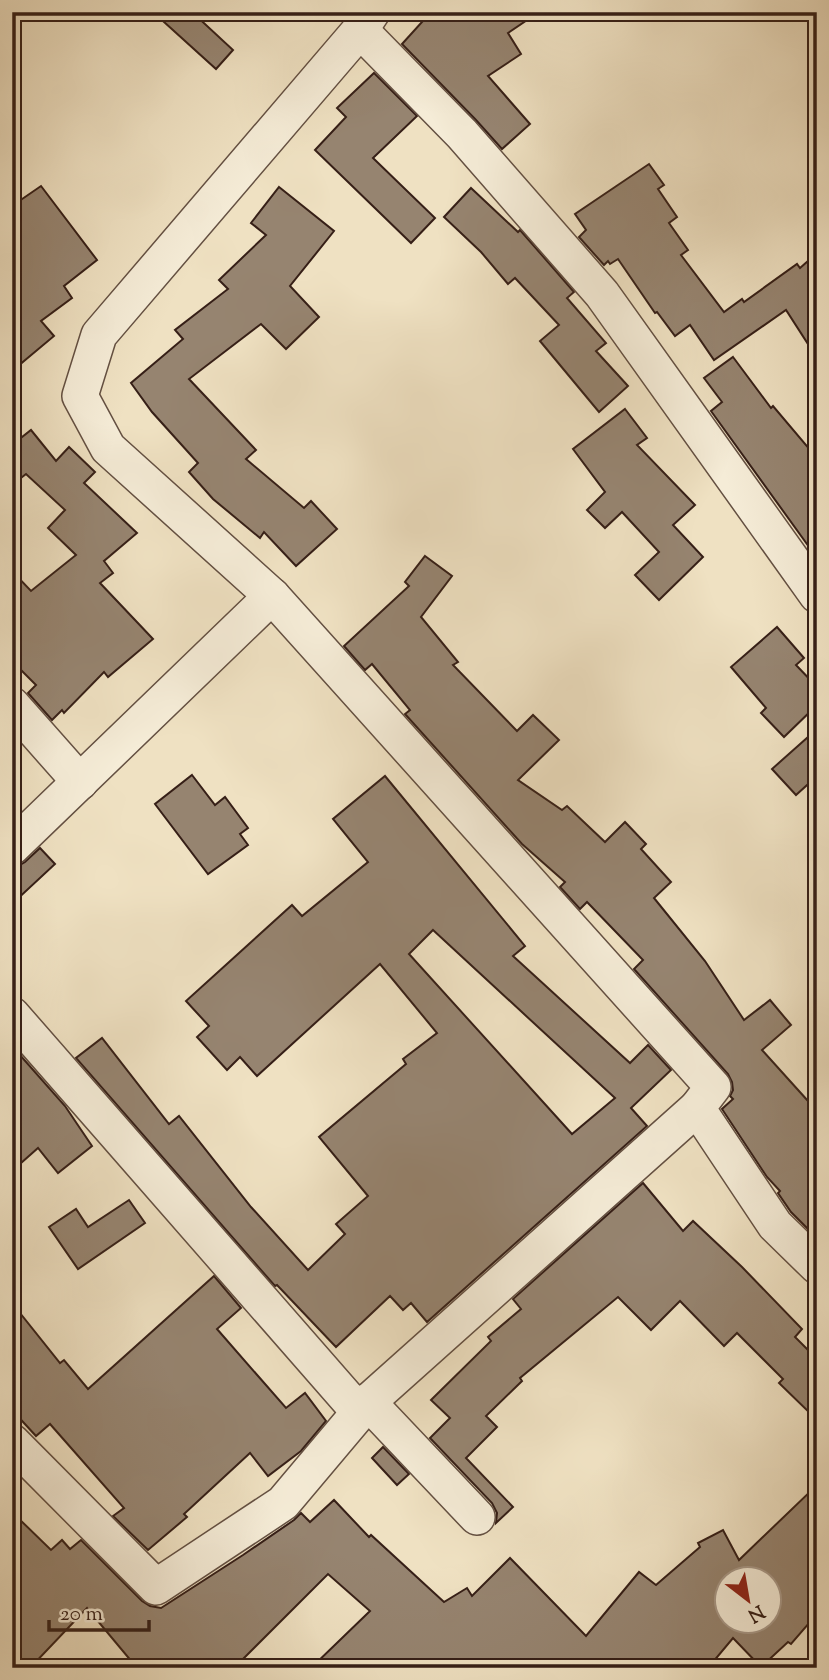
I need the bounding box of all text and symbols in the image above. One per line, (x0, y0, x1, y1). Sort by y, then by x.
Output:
north arrow (714, 1564, 784, 1634)
scale bar (49, 1589, 149, 1633)
text: N (742, 1597, 769, 1628)
text: 20 m (60, 1600, 103, 1630)

